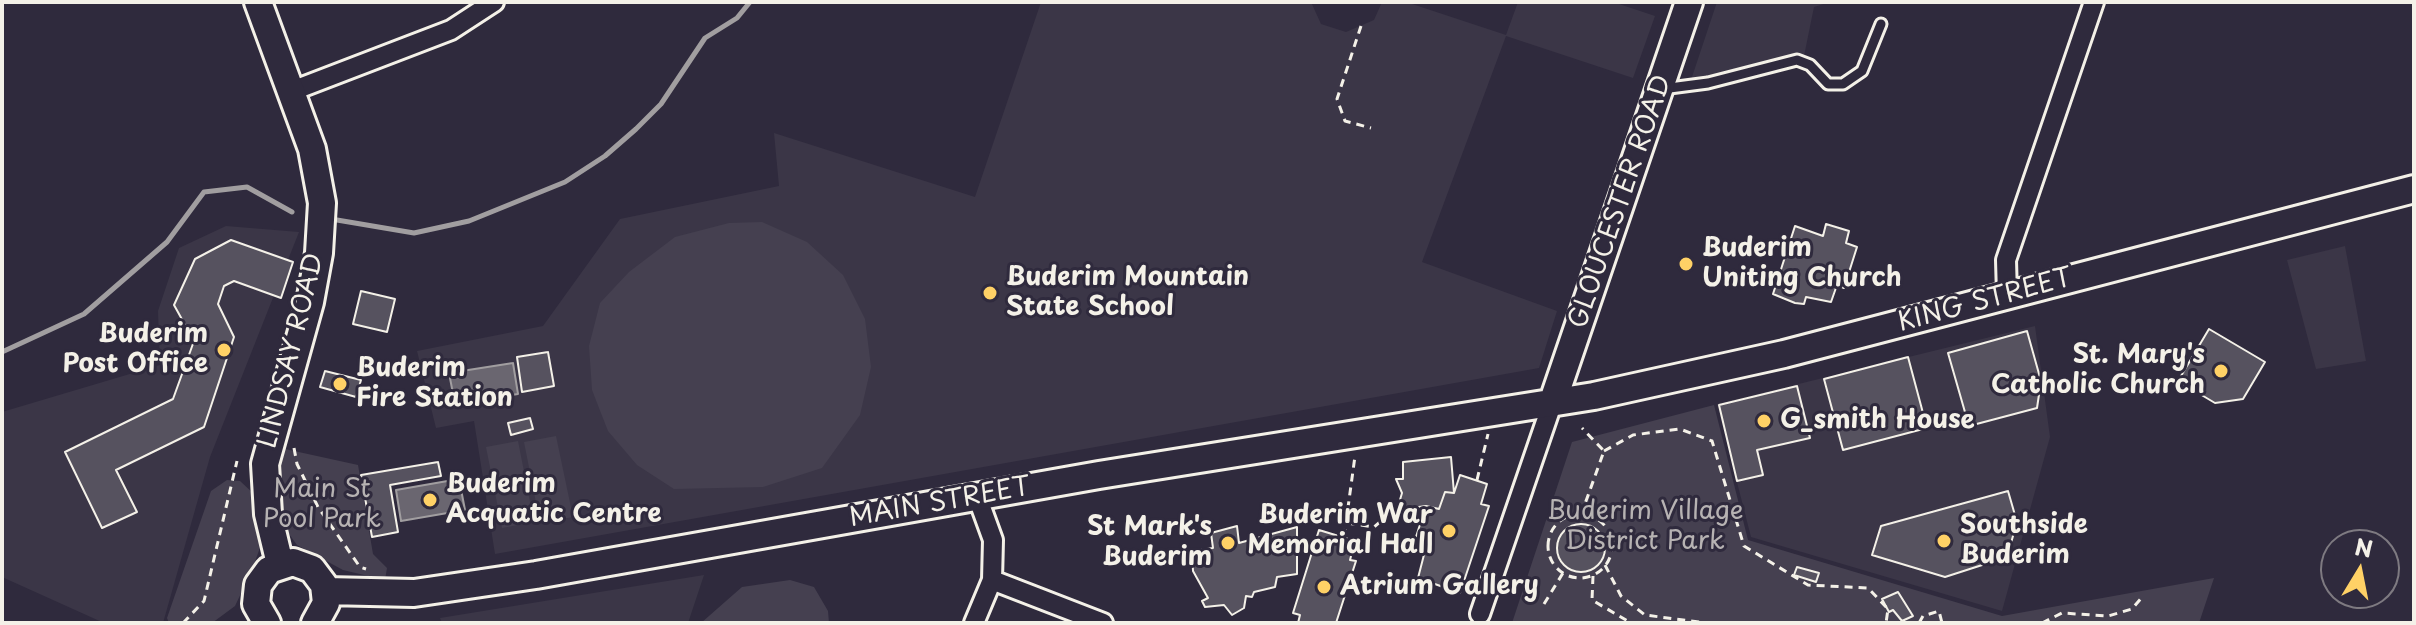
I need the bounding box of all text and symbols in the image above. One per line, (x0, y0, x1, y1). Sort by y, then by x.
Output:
street label: GLOUCESTER ROAD (1563, 71, 1679, 333)
place label: Buderim Uniting Church (1702, 233, 1902, 294)
street label: LINDSAY ROAD (253, 250, 331, 452)
marker: Buderim Uniting Church (1677, 255, 1695, 273)
place label: Buderim Mountain State School (1006, 262, 1249, 324)
street label: KING STREET (1894, 263, 2076, 339)
marker: Buderim Mountain State School (981, 284, 999, 302)
place label: Buderim Post Office (63, 319, 208, 380)
place label: St. Mary's Catholic Church (1991, 340, 2205, 402)
marker: Buderim Post Office (215, 341, 233, 359)
place label: Buderim Fire Station (356, 353, 513, 414)
marker: St. Mary's Catholic Church (2212, 362, 2230, 380)
marker: Buderim Fire Station (331, 375, 349, 393)
place label: G_smith House (1780, 405, 1975, 437)
marker: G_smith House (1755, 412, 1773, 430)
place label: Buderim Acquatic Centre (446, 469, 662, 530)
street label: MAIN STREET (847, 472, 1033, 534)
park label: Main St Pool Park (263, 474, 381, 536)
marker: Buderim Acquatic Centre (421, 491, 439, 509)
park label: Buderim Village District Park (1546, 496, 1744, 558)
place label: Buderim War Memorial Hall (1247, 500, 1433, 562)
place label: Southside Buderim (1960, 510, 2088, 572)
place label: St Mark's Buderim (1087, 512, 1212, 574)
marker: Buderim War Memorial Hall (1440, 522, 1458, 540)
north arrow (2320, 529, 2400, 609)
text: N (2352, 529, 2375, 565)
marker: Southside Buderim (1935, 532, 1953, 550)
marker: St Mark's Buderim (1219, 534, 1237, 552)
place label: Atrium Gallery (1340, 571, 1539, 603)
marker: Atrium Gallery (1315, 578, 1333, 596)

